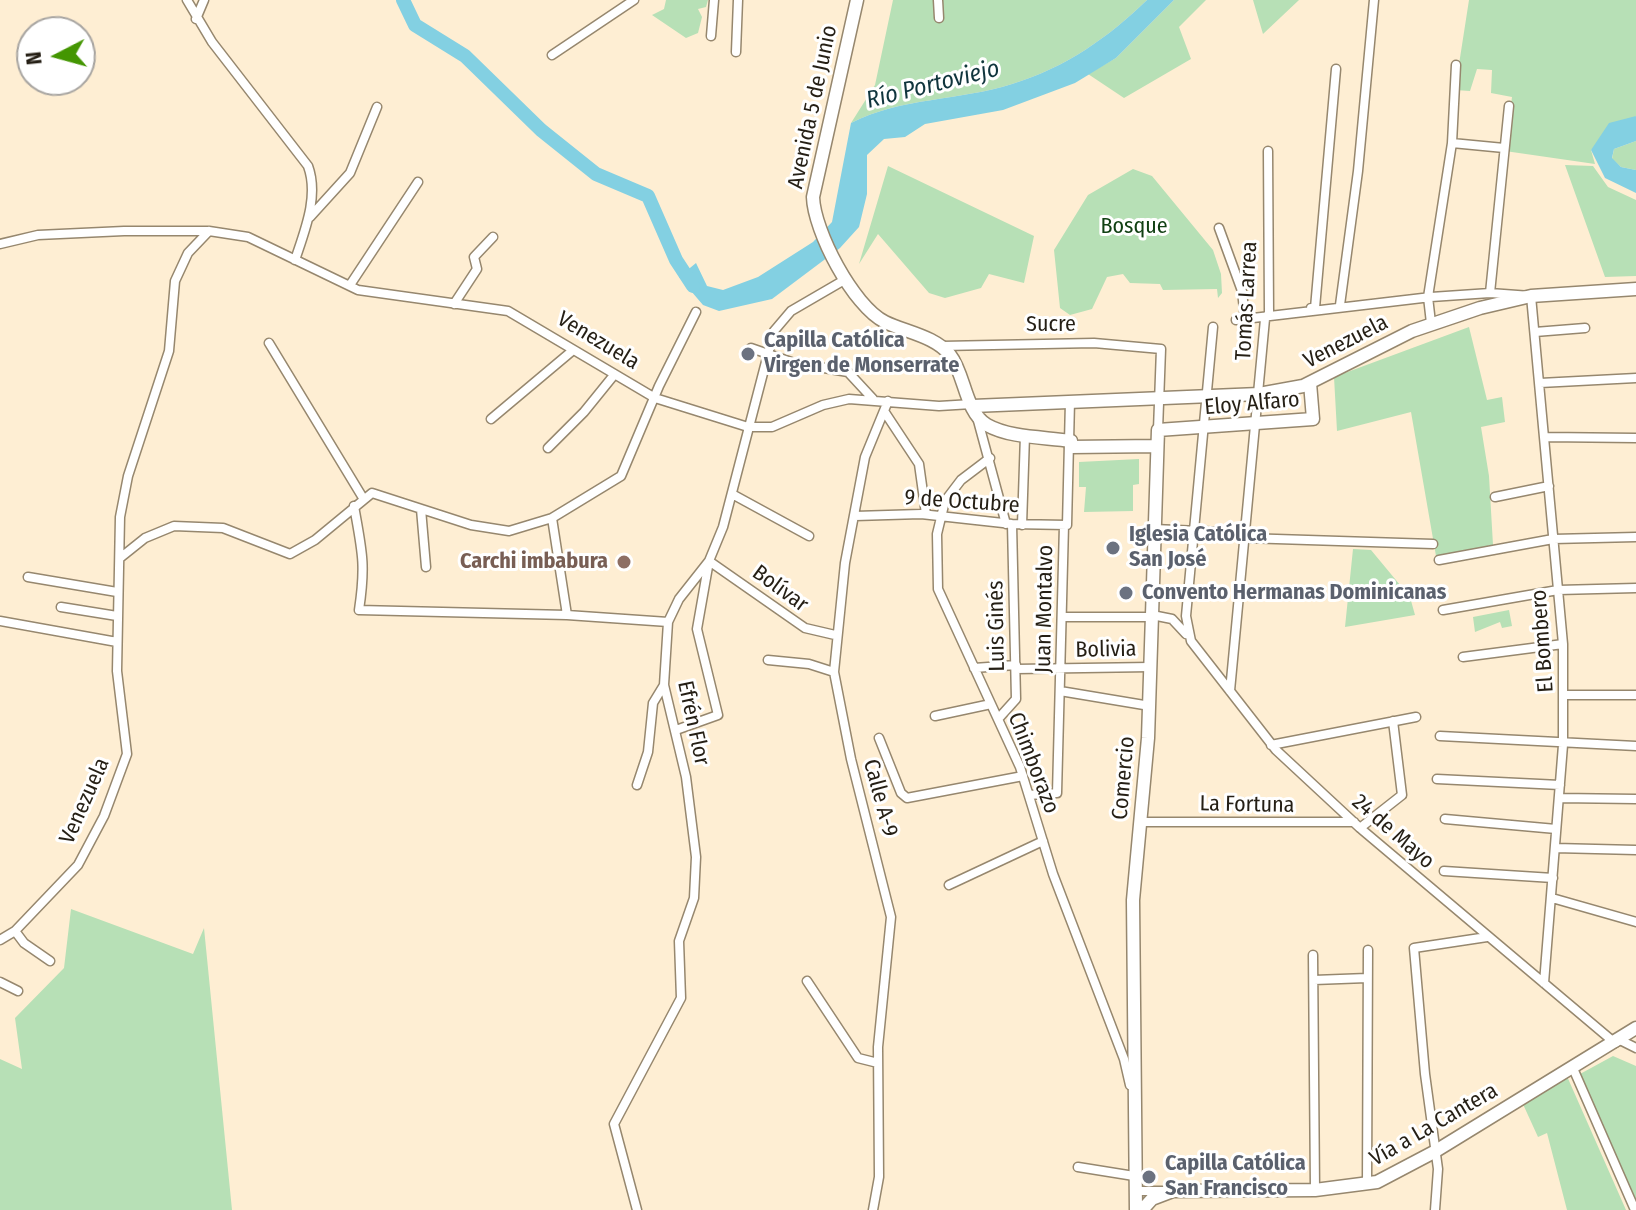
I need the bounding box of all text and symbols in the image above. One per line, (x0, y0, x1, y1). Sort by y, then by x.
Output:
north arrow (16, 16, 96, 96)
street label: Avenida 5 de Junio (783, 23, 843, 191)
text: N (20, 50, 48, 66)
water label: Río Portoviejo (863, 55, 1003, 115)
park label: Bosque (1100, 214, 1168, 240)
street label: Tomás Larrea (1231, 241, 1263, 361)
street label: Venezuela (552, 306, 644, 376)
street label: Venezuela (1299, 310, 1393, 374)
street label: Sucre (1026, 312, 1076, 338)
place label: Capilla Católica Virgen de Monserrate (764, 328, 959, 380)
marker: Capilla Católica Virgen de Monserrate (739, 345, 757, 363)
street label: Eloy Alfaro (1203, 387, 1301, 421)
street label: 9 de Octubre (904, 485, 1020, 519)
place label: Iglesia Católica San José (1129, 522, 1267, 574)
marker: Iglesia Católica San José (1104, 539, 1122, 557)
street label: Juan Montalvo (1031, 545, 1059, 673)
place label: Carchi imbabura (460, 549, 608, 575)
marker: Carchi imbabura (615, 553, 633, 571)
street label: Bolívar (747, 560, 813, 618)
street label: Luis Ginés (983, 580, 1011, 672)
place label: Convento Hermanas Dominicanas (1142, 580, 1446, 606)
marker: Convento Hermanas Dominicanas (1117, 584, 1135, 602)
street label: El Bombero (1526, 589, 1560, 693)
street label: Bolivia (1075, 636, 1137, 664)
street label: Efrén Flor (671, 678, 715, 768)
street label: Chimborazo (1002, 709, 1064, 817)
street label: Comercio (1107, 735, 1141, 821)
street label: Venezuela (54, 754, 116, 848)
street label: Calle A-9 (857, 756, 903, 840)
street label: 24 de Mayo (1346, 789, 1440, 875)
street label: La Fortuna (1199, 791, 1295, 819)
street label: Vía a La Cantera (1365, 1078, 1503, 1172)
place label: Capilla Católica San Francisco (1165, 1151, 1306, 1202)
marker: Capilla Católica San Francisco (1140, 1168, 1158, 1186)

